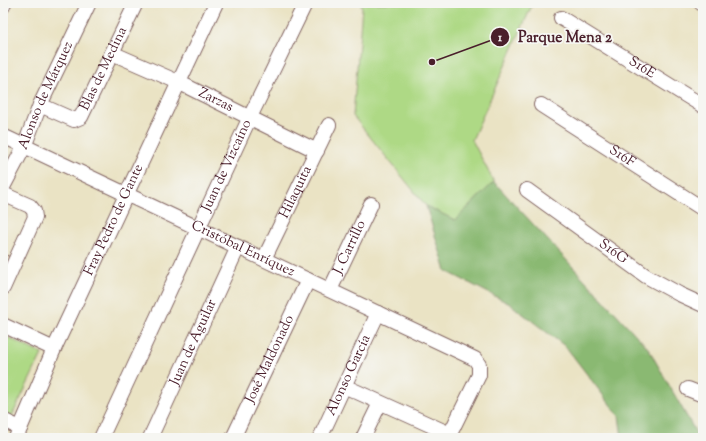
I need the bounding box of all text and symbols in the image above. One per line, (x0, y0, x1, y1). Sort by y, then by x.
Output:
street label: Blas de Medina (75, 23, 133, 114)
callout: Parque Mena 2 (490, 24, 620, 51)
text: Parque Mena 2 (518, 28, 613, 49)
text: 1 (497, 29, 503, 47)
street label: Alonso de Márquez (14, 38, 79, 153)
street label: S16E (624, 52, 660, 84)
street label: Zarzas (195, 84, 236, 118)
street label: Juan de Vizcaíno (197, 116, 257, 216)
street label: S16F (605, 141, 639, 173)
street label: Fray Pedro de Gante (80, 161, 149, 279)
street label: Hilaquita (275, 162, 318, 222)
street label: Cristóbal Enríquez (187, 216, 298, 282)
street label: J. Carrillo (328, 217, 372, 279)
street label: S16G (594, 235, 632, 270)
street label: Juan de Aguilar (165, 296, 223, 390)
street label: José Maldonado (240, 312, 300, 408)
street label: Alonso García (322, 331, 377, 419)

